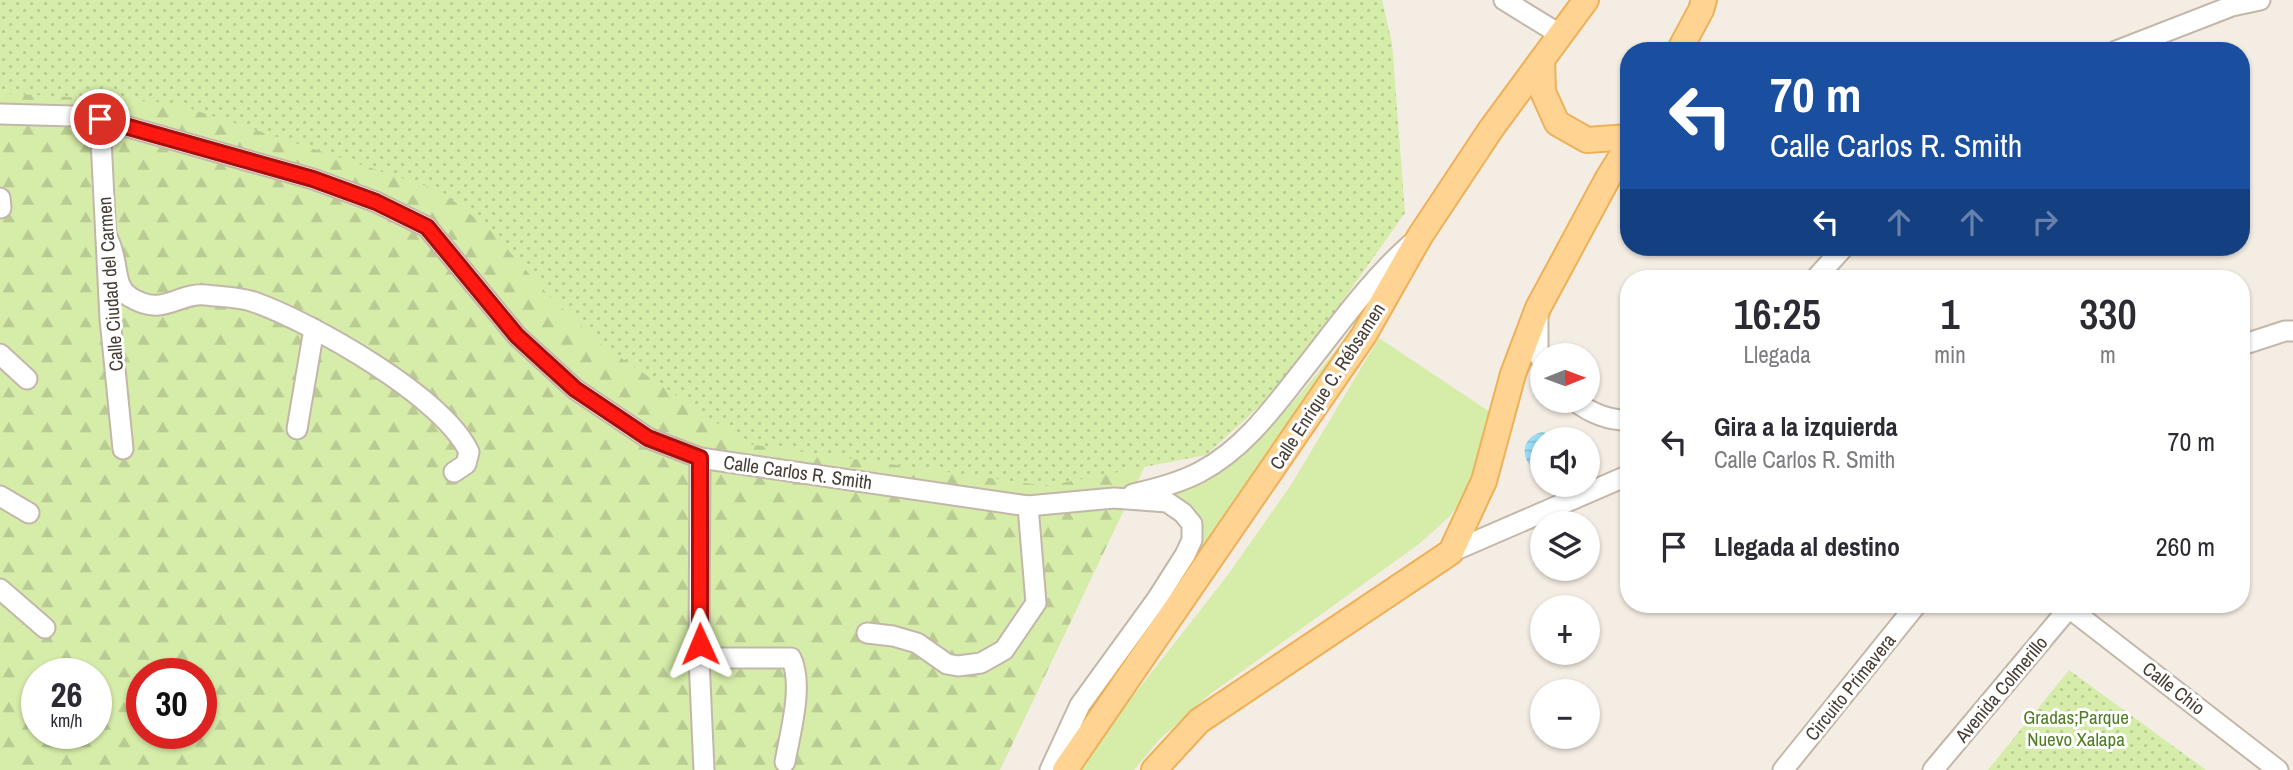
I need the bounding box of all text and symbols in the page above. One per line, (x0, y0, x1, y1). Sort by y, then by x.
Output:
text: 70 m (1770, 61, 1862, 127)
icon: left (1655, 70, 1746, 161)
pin (70, 89, 130, 149)
icon: arrive (81, 100, 119, 138)
text: Calle Carlos R. Smith (1770, 124, 2022, 167)
street label: Calle Ciudad del Carmen (91, 196, 129, 372)
icon: left (1807, 203, 1845, 241)
icon: ahead (1880, 203, 1918, 241)
icon: ahead (1953, 203, 1991, 241)
icon: right (2026, 203, 2064, 241)
text: 16:25 (1733, 286, 1821, 342)
text: 1 (1940, 286, 1960, 342)
text: 330 (2079, 286, 2137, 342)
street label: Calle Enrique C. Rébsamen (1263, 298, 1391, 474)
text: Llegada (1744, 339, 1811, 370)
text: min (1934, 339, 1966, 370)
text: m (2100, 339, 2116, 370)
north arrow (1530, 343, 1600, 413)
map controls (1530, 343, 1600, 749)
text: Gira a la izquierda (1714, 409, 1898, 444)
icon: left (1655, 423, 1693, 461)
text: 70 m (2168, 424, 2215, 459)
button: sound (1530, 427, 1600, 497)
text: Calle Carlos R. Smith (1714, 444, 1895, 475)
street label: Calle Carlos R. Smith (722, 449, 874, 495)
button: layers (1530, 511, 1600, 581)
icon: arrive (1655, 528, 1693, 566)
text: Llegada al destino (1714, 529, 1900, 564)
text: 260 m (2156, 529, 2215, 564)
button: + (1530, 595, 1600, 665)
position arrow (663, 607, 737, 681)
street label: Circuito Primavera (1799, 628, 1901, 746)
street label: Avenida Colmerillo (1948, 630, 2053, 748)
street label: Calle Chio (2137, 655, 2211, 721)
speed limit sign: 30 (126, 658, 217, 749)
text: 26 (51, 671, 82, 718)
button: − (1530, 679, 1600, 749)
park label: Gradas;Parque Nuevo Xalapa (2023, 704, 2129, 752)
text: km/h (51, 708, 83, 733)

